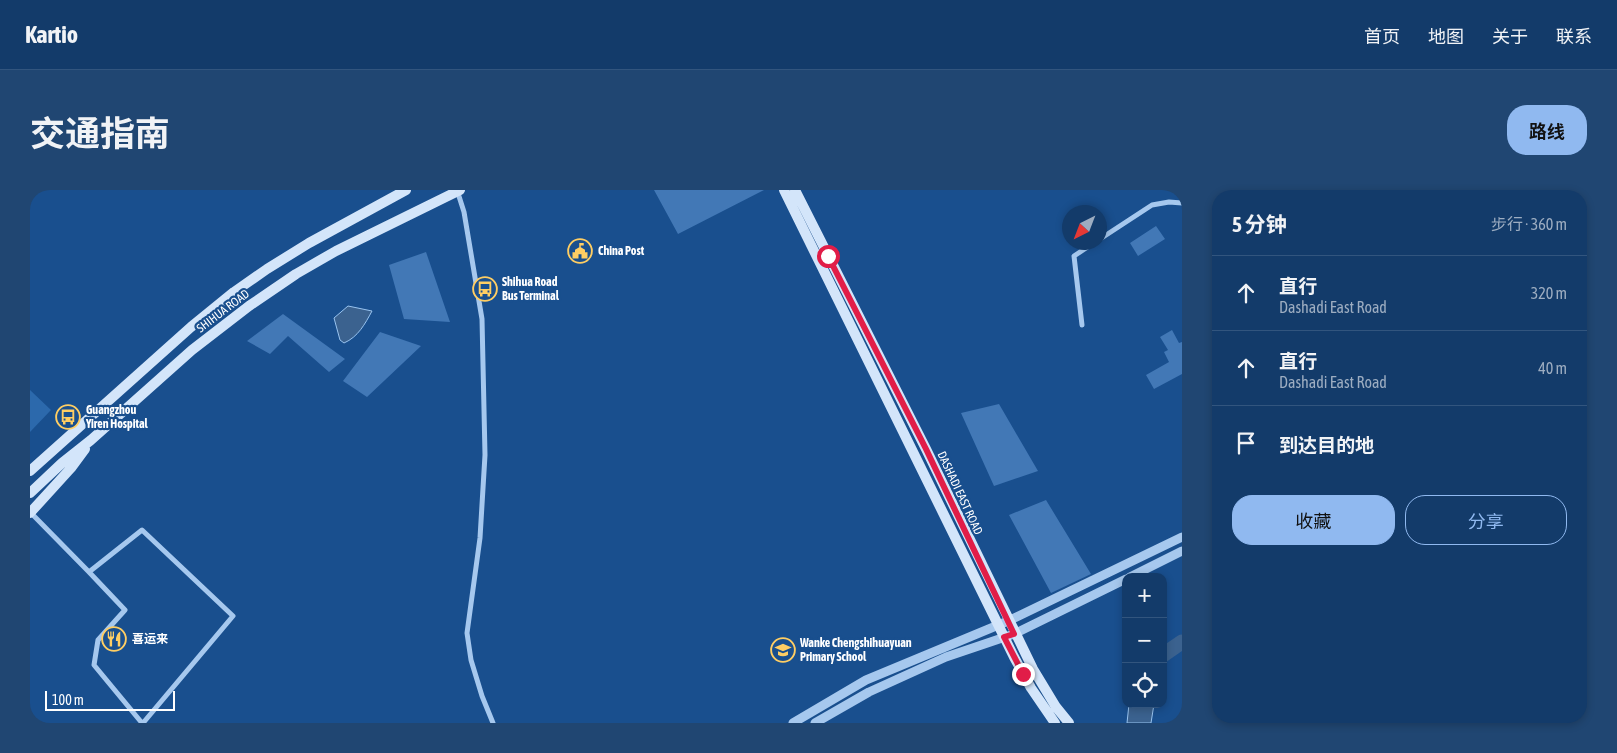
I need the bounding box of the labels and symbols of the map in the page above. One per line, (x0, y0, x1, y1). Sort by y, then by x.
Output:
north arrow (1062, 205, 1107, 250)
public building icon: China Post (567, 238, 593, 264)
place label: China Post (598, 244, 645, 258)
route start (817, 245, 840, 268)
place label: Shihua Road Bus Terminal (502, 275, 560, 303)
bus stop icon: Shihua Road Bus Terminal (472, 276, 498, 302)
street label: SHIHUA ROAD (194, 287, 252, 335)
place label: Guangzhou Yiren Hospital (85, 403, 149, 431)
bus stop icon: Guangzhou Yiren Hospital (55, 404, 81, 430)
street label: DASHADI EAST ROAD (935, 449, 986, 537)
restaurant icon: 喜运来 (101, 626, 127, 652)
place label: 喜运来 (132, 632, 168, 646)
place label: Wanke Chengshihuayuan Primary School (799, 636, 912, 664)
school or university icon: Wanke Chengshihuayuan Primary School (770, 637, 796, 663)
route end (1012, 663, 1035, 686)
scale bar (45, 688, 175, 711)

